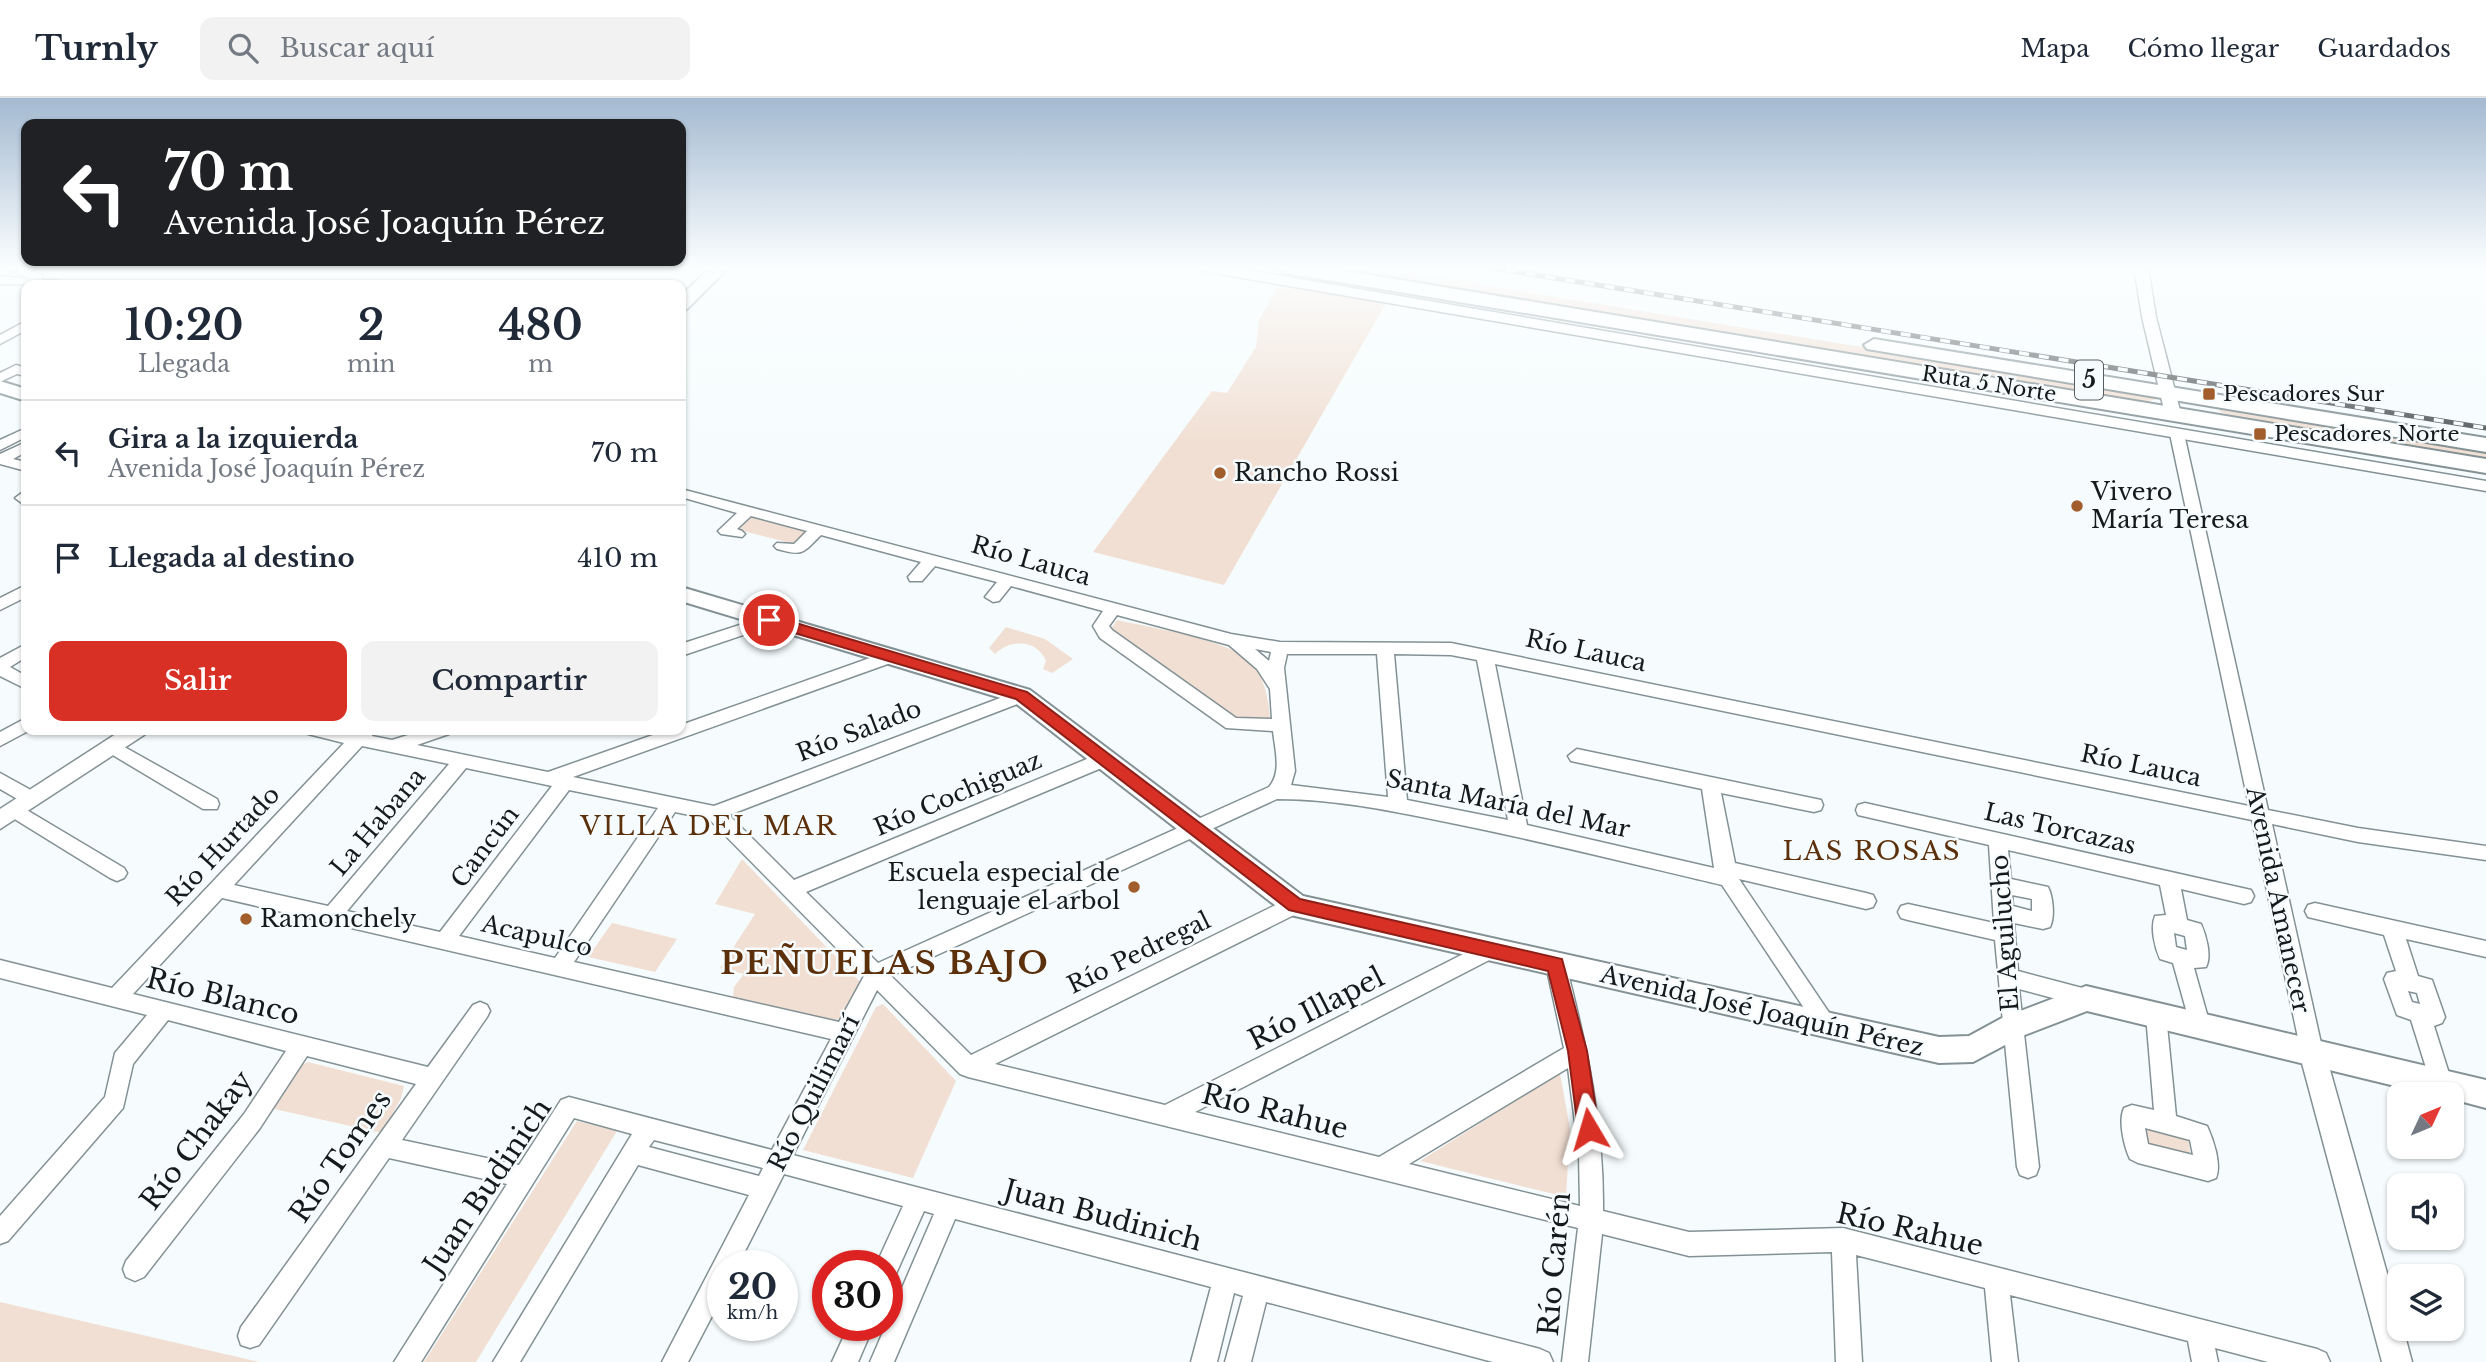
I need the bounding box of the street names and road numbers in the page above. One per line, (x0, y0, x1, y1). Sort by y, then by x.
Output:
road number: 5 (2075, 360, 2103, 400)
street label: Ruta 5 Norte (1920, 361, 2058, 407)
street label: Río Lauca (968, 530, 1095, 592)
street label: Río Lauca (1523, 624, 1650, 678)
street label: Río Salado (792, 693, 925, 768)
street label: Río Lauca (2078, 739, 2205, 793)
street label: Río Cochiguaz (870, 745, 1046, 842)
street label: La Habana (324, 761, 431, 881)
street label: Santa María del Mar (1383, 763, 1633, 844)
street label: Río Hurtado (160, 780, 285, 912)
street label: Avenida Amanecer (2240, 783, 2317, 1016)
street label: Las Torcazas (1981, 797, 2139, 860)
street label: Cancún (445, 800, 525, 893)
street label: El Aguilucho (1985, 854, 2024, 1012)
street label: Río Pedregal (1062, 905, 1215, 1000)
street label: Acapulco (478, 908, 595, 962)
street label: Río Illapel (1243, 959, 1390, 1058)
street label: Avenida José Joaquín Pérez (1597, 959, 1927, 1062)
street label: Río Blanco (143, 961, 303, 1032)
street label: Río Quilimarí (762, 1009, 866, 1176)
street label: Río Chakay (133, 1064, 260, 1217)
street label: Río Rahue (1198, 1076, 1352, 1147)
street label: Río Tomes (282, 1083, 399, 1229)
street label: Juan Budinich (414, 1092, 559, 1284)
street label: Juan Budinich (996, 1171, 1206, 1259)
street label: Río Carén (1531, 1191, 1578, 1337)
street label: Río Rahue (1833, 1196, 1987, 1263)

